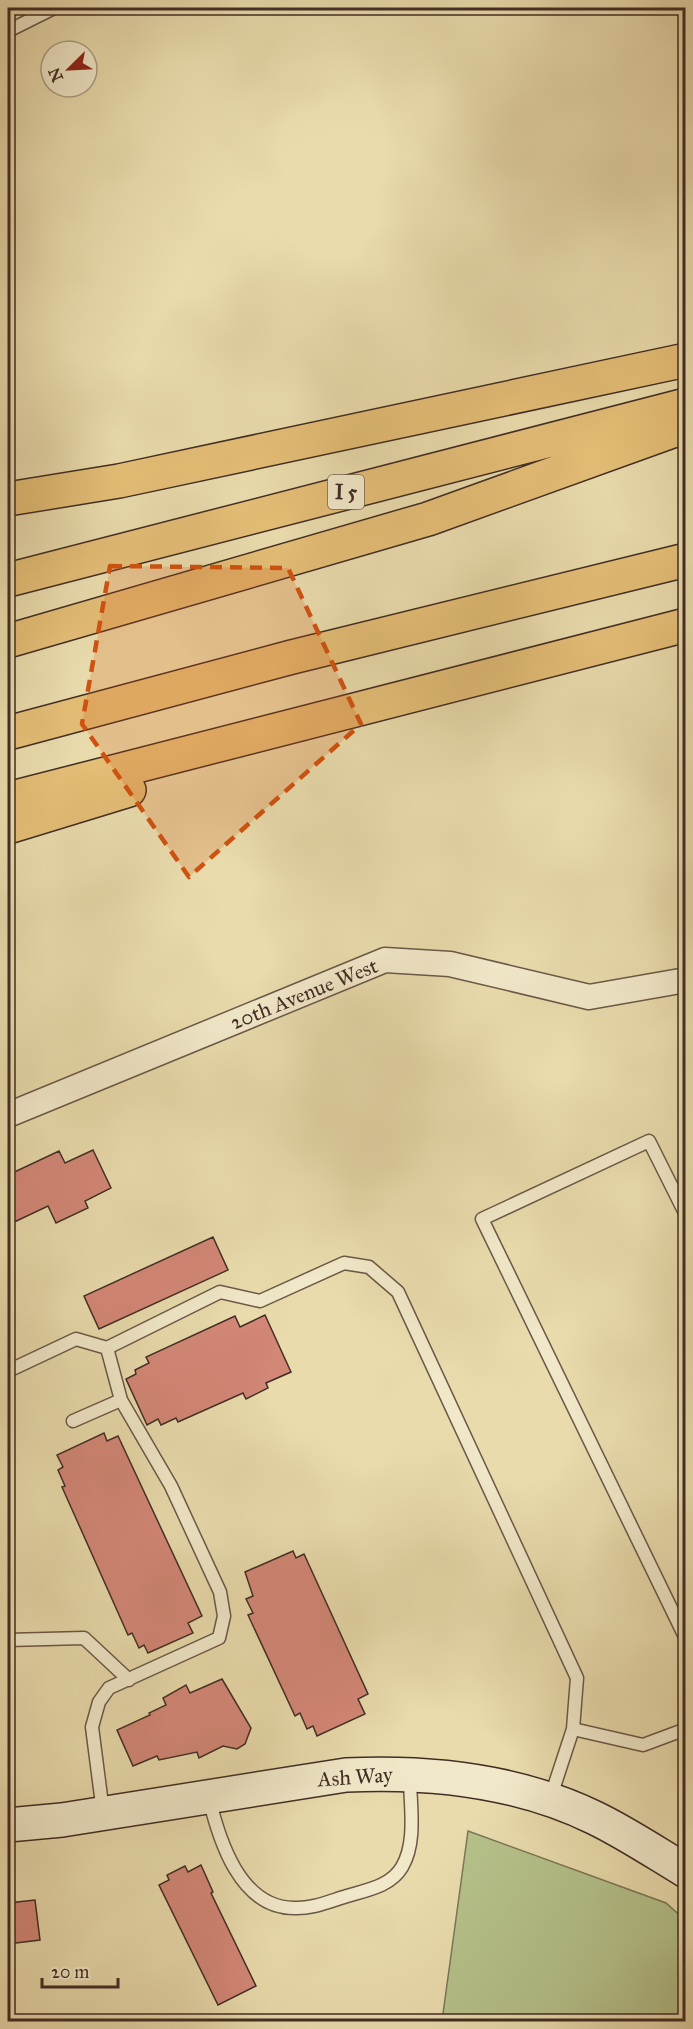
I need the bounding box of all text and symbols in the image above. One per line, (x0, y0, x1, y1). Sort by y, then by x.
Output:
north arrow (39, 39, 99, 99)
text: N (44, 64, 67, 85)
road number: I 5 (328, 475, 364, 509)
street label: 20th Avenue West (226, 952, 382, 1035)
street label: Ash Way (315, 1761, 395, 1793)
scale bar (42, 1951, 118, 1989)
text: 20 m (51, 1961, 89, 1983)

